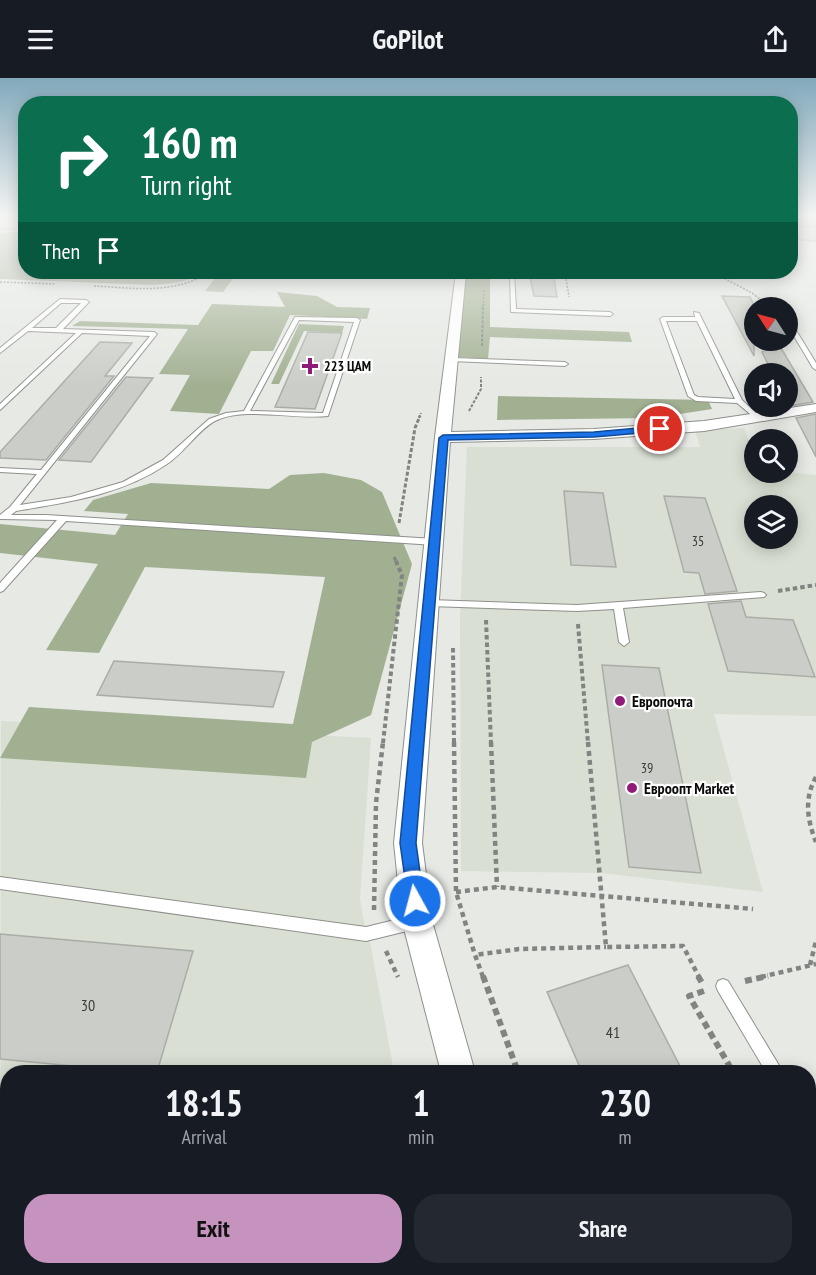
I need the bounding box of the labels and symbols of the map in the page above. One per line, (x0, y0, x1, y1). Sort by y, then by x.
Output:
north arrow (744, 297, 798, 351)
marker: 223 ЦAM (301, 357, 319, 375)
place label: 223 ЦAM (324, 357, 371, 375)
pin (634, 403, 685, 454)
house number: 35 (692, 532, 704, 550)
place label: Европочта (632, 691, 693, 711)
marker: Европочта (613, 694, 627, 708)
house number: 39 (641, 759, 653, 777)
place label: Евроопт Market (644, 778, 735, 798)
marker: Евроопт Market (625, 781, 639, 795)
position arrow (383, 869, 447, 933)
house number: 30 (81, 995, 95, 1015)
house number: 41 (606, 1022, 620, 1042)

